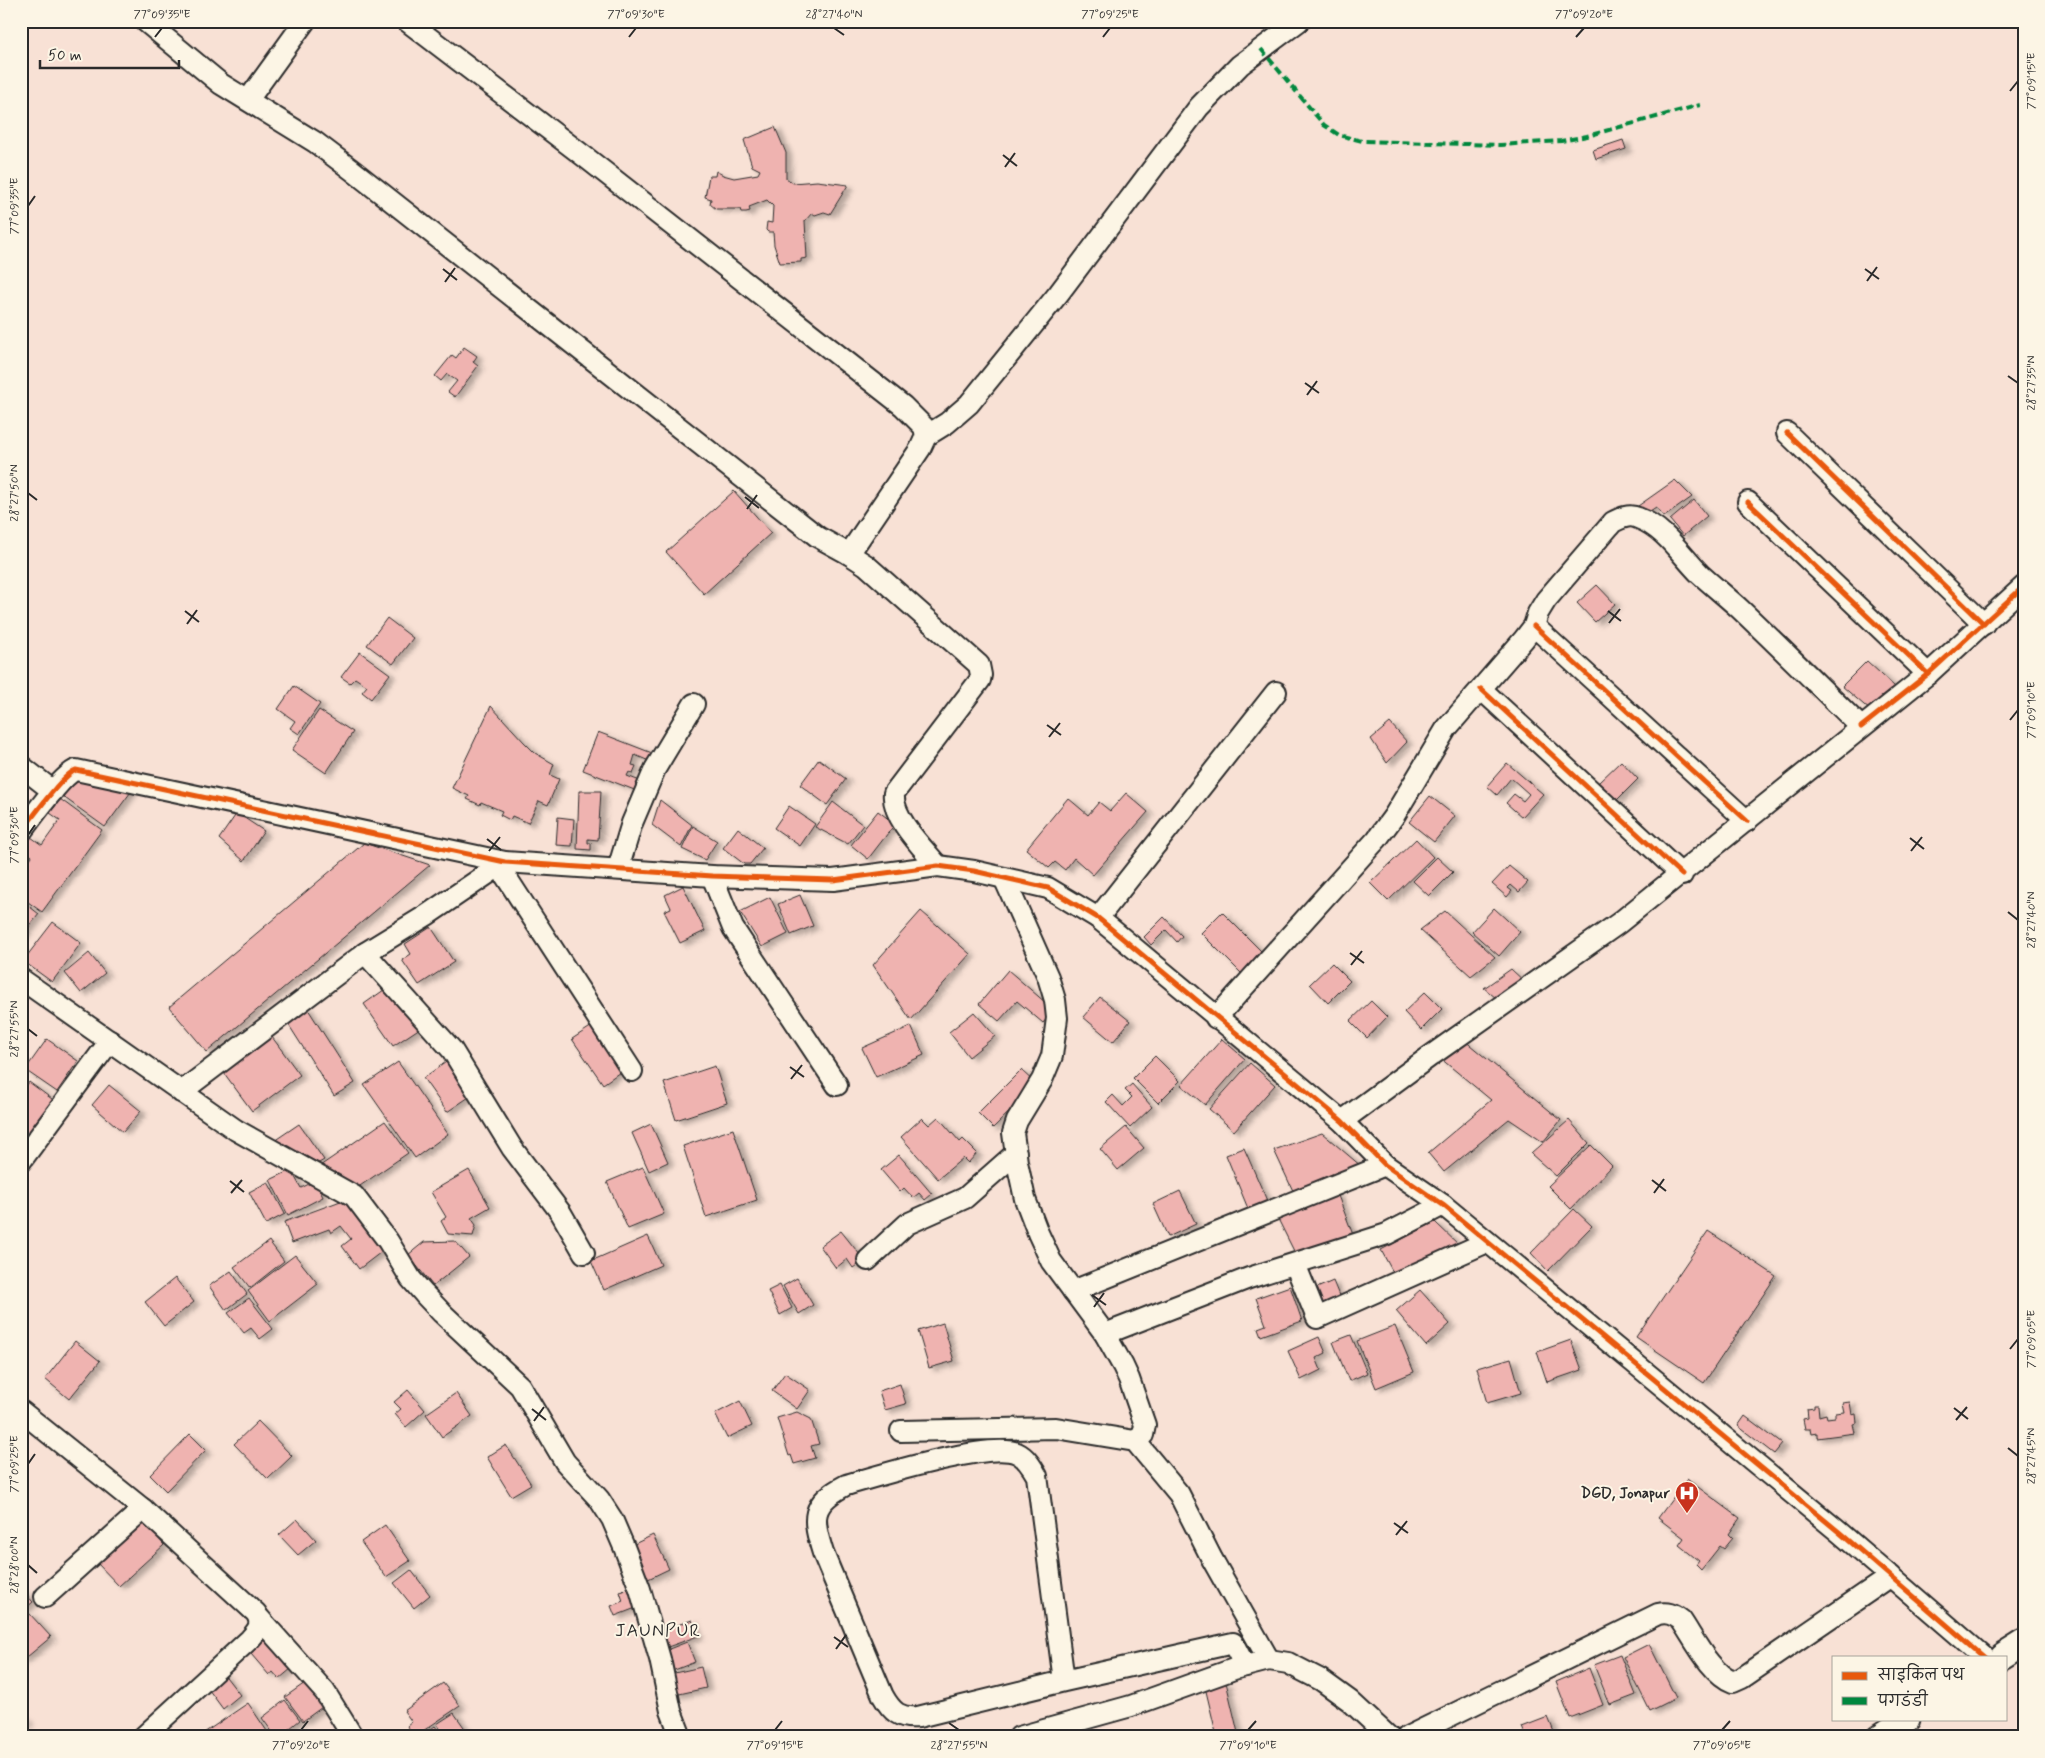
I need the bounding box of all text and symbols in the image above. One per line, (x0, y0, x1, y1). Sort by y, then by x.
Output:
text: 77°09'35"E (134, 7, 190, 23)
text: 77°09'30"E (607, 7, 665, 23)
text: 28°27'40"N (805, 7, 863, 23)
text: 77°09'25"E (1081, 7, 1139, 23)
text: 77°09'20"E (1555, 7, 1613, 23)
scale bar (40, 38, 179, 70)
text: 50 m (48, 46, 82, 66)
text: 77°09'15"E (2024, 53, 2040, 109)
text: 77°09'35"E (7, 178, 23, 234)
text: 28°27'35"N (2024, 355, 2040, 411)
text: 28°27'50"N (7, 464, 23, 522)
text: 77°09'10"E (2024, 681, 2040, 739)
text: 77°09'30"E (7, 806, 23, 864)
text: 28°27'40"N (2024, 891, 2040, 949)
text: 28°27'55"N (7, 1001, 23, 1057)
text: 77°09'05"E (2024, 1310, 2040, 1368)
text: 28°27'45"N (2024, 1428, 2040, 1484)
text: 77°09'25"E (7, 1435, 23, 1493)
hospital icon: DGD, Jonapur (1674, 1480, 1700, 1514)
place label: DGD, Jonapur (1581, 1484, 1671, 1504)
text: 28°28'00"N (7, 1536, 23, 1594)
district label: JAUNPUR (615, 1619, 701, 1643)
legend (1832, 1656, 2008, 1720)
text: साइकिल पथ (1877, 1663, 1965, 1686)
text: पगडंडी (1877, 1689, 1928, 1712)
text: 77°09'20"E (272, 1738, 330, 1754)
text: 77°09'15"E (747, 1738, 803, 1754)
text: 28°27'55"N (931, 1738, 987, 1754)
text: 77°09'10"E (1219, 1738, 1277, 1754)
text: 77°09'05"E (1693, 1738, 1751, 1754)

